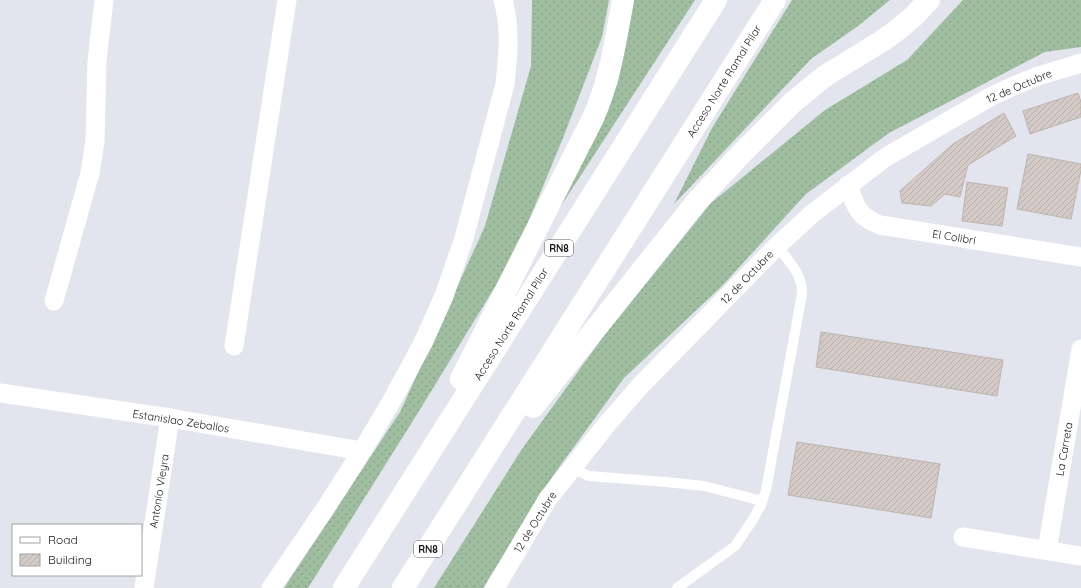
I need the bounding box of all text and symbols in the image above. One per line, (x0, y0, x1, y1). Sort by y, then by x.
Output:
street label: Acceso Norte Ramal Pilar (684, 22, 765, 140)
street label: 12 de Octubre (984, 66, 1054, 106)
street label: El Colibrí (931, 227, 977, 247)
road number: RN8 (545, 240, 573, 256)
street label: 12 de Octubre (718, 247, 776, 307)
street label: Acceso Norte Ramal Pilar (471, 265, 552, 383)
street label: Estanislao Zeballos (132, 406, 230, 436)
street label: La Carreta (1052, 421, 1076, 477)
street label: Antonío Vieyra (146, 453, 172, 529)
street label: 12 de Octubre (510, 489, 560, 555)
legend (12, 524, 142, 576)
text: Road (48, 532, 78, 547)
road number: RN8 (414, 541, 442, 557)
text: Building (48, 552, 92, 567)

